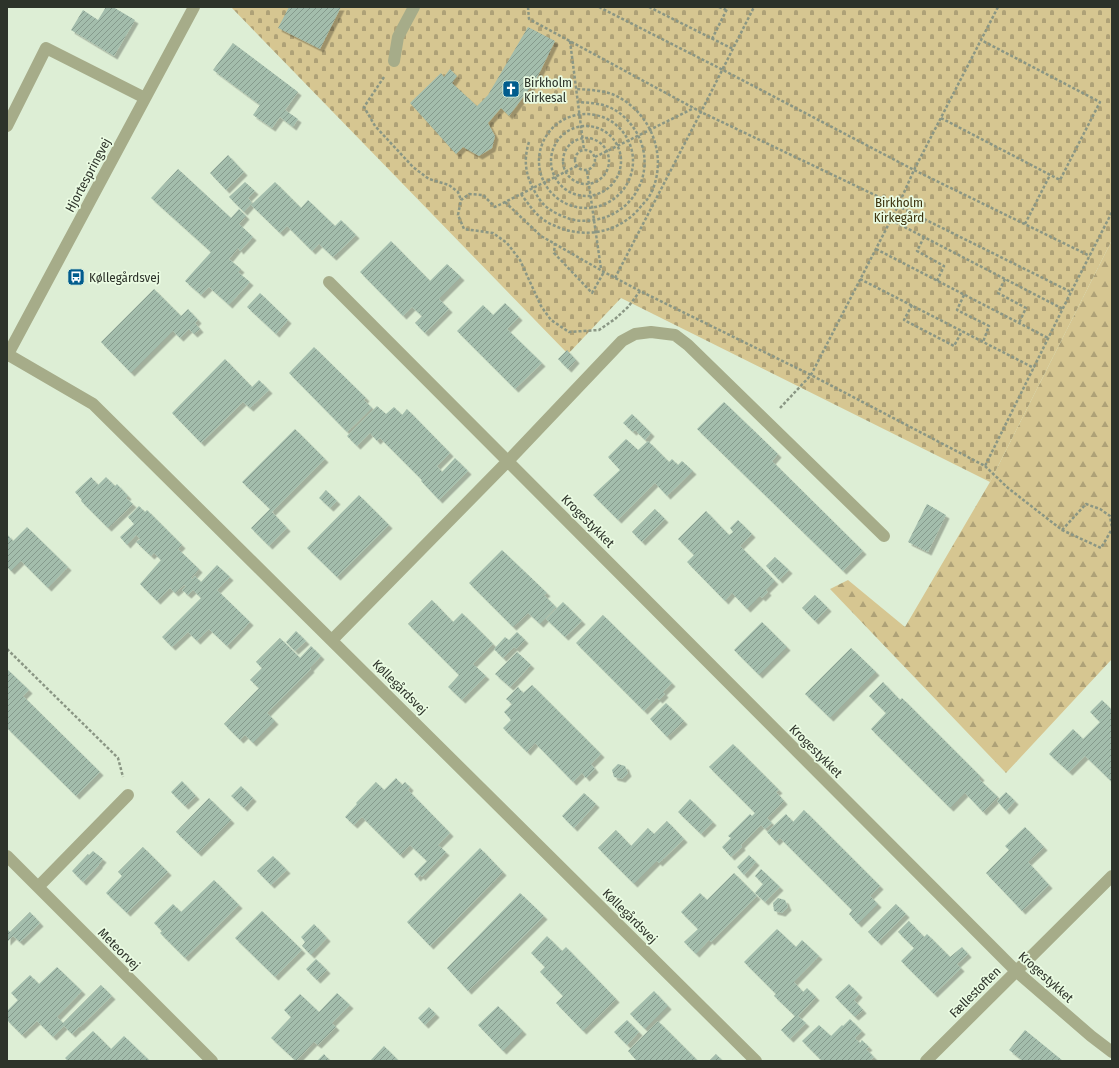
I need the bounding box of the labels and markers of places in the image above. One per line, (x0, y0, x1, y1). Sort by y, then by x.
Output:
place label: Birkholm Kirkesal (524, 75, 572, 105)
church icon: Birkholm Kirkesal (501, 79, 521, 99)
bus stop icon: Køllegårdsvej (66, 267, 86, 287)
place label: Køllegårdsvej (89, 270, 160, 285)

